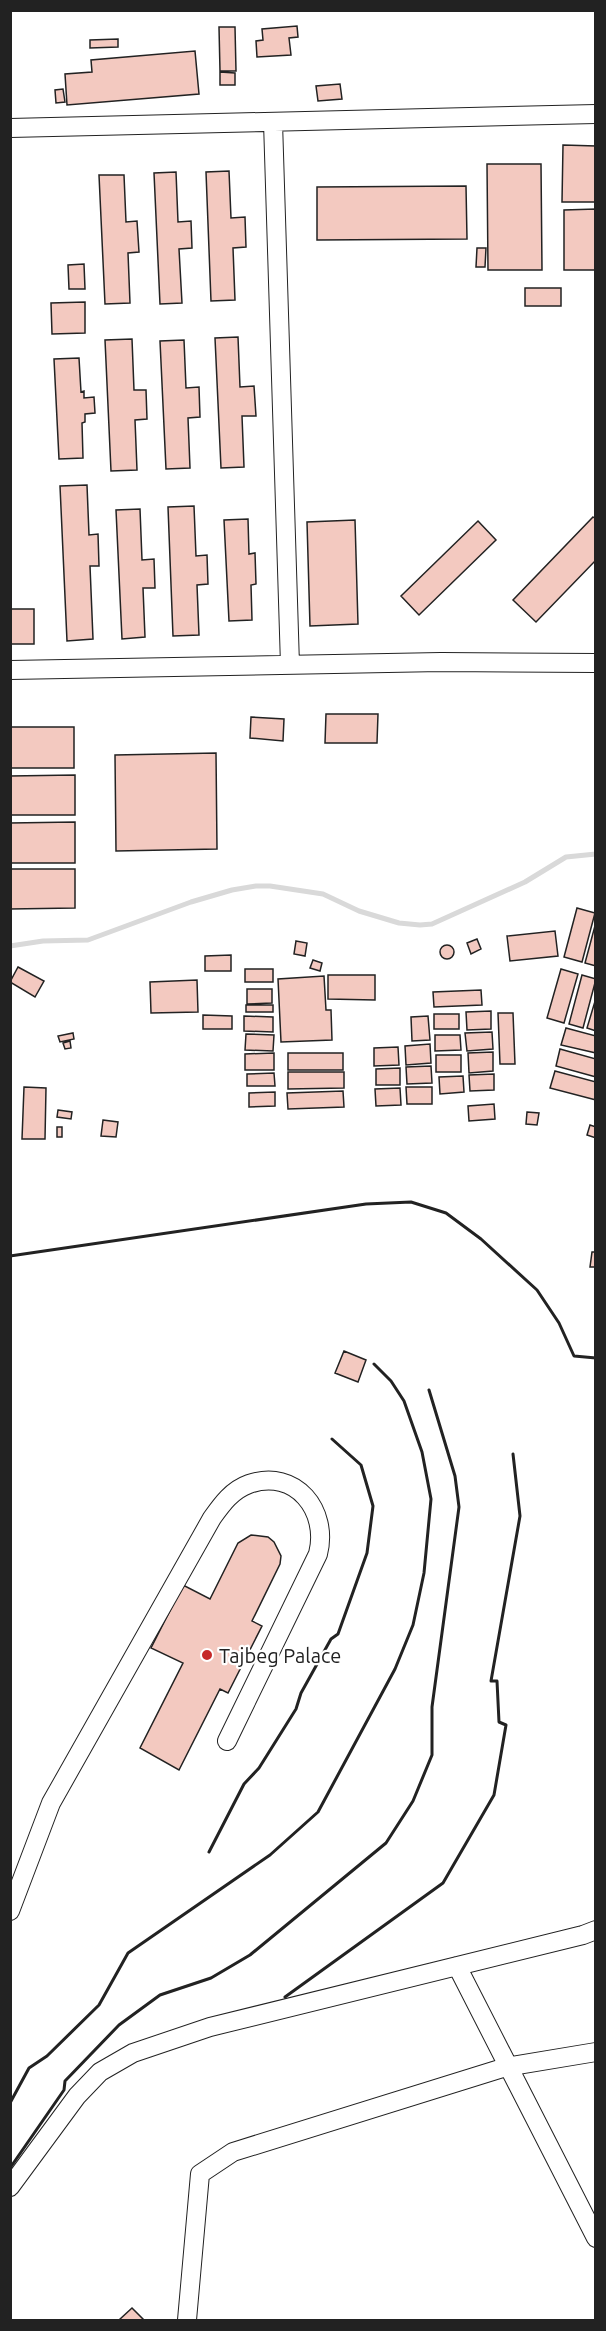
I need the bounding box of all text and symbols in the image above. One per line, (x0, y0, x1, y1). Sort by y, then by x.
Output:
place label: Tajbeg Palace (219, 1644, 341, 1667)
marker: Tajbeg Palace (200, 1648, 214, 1662)

